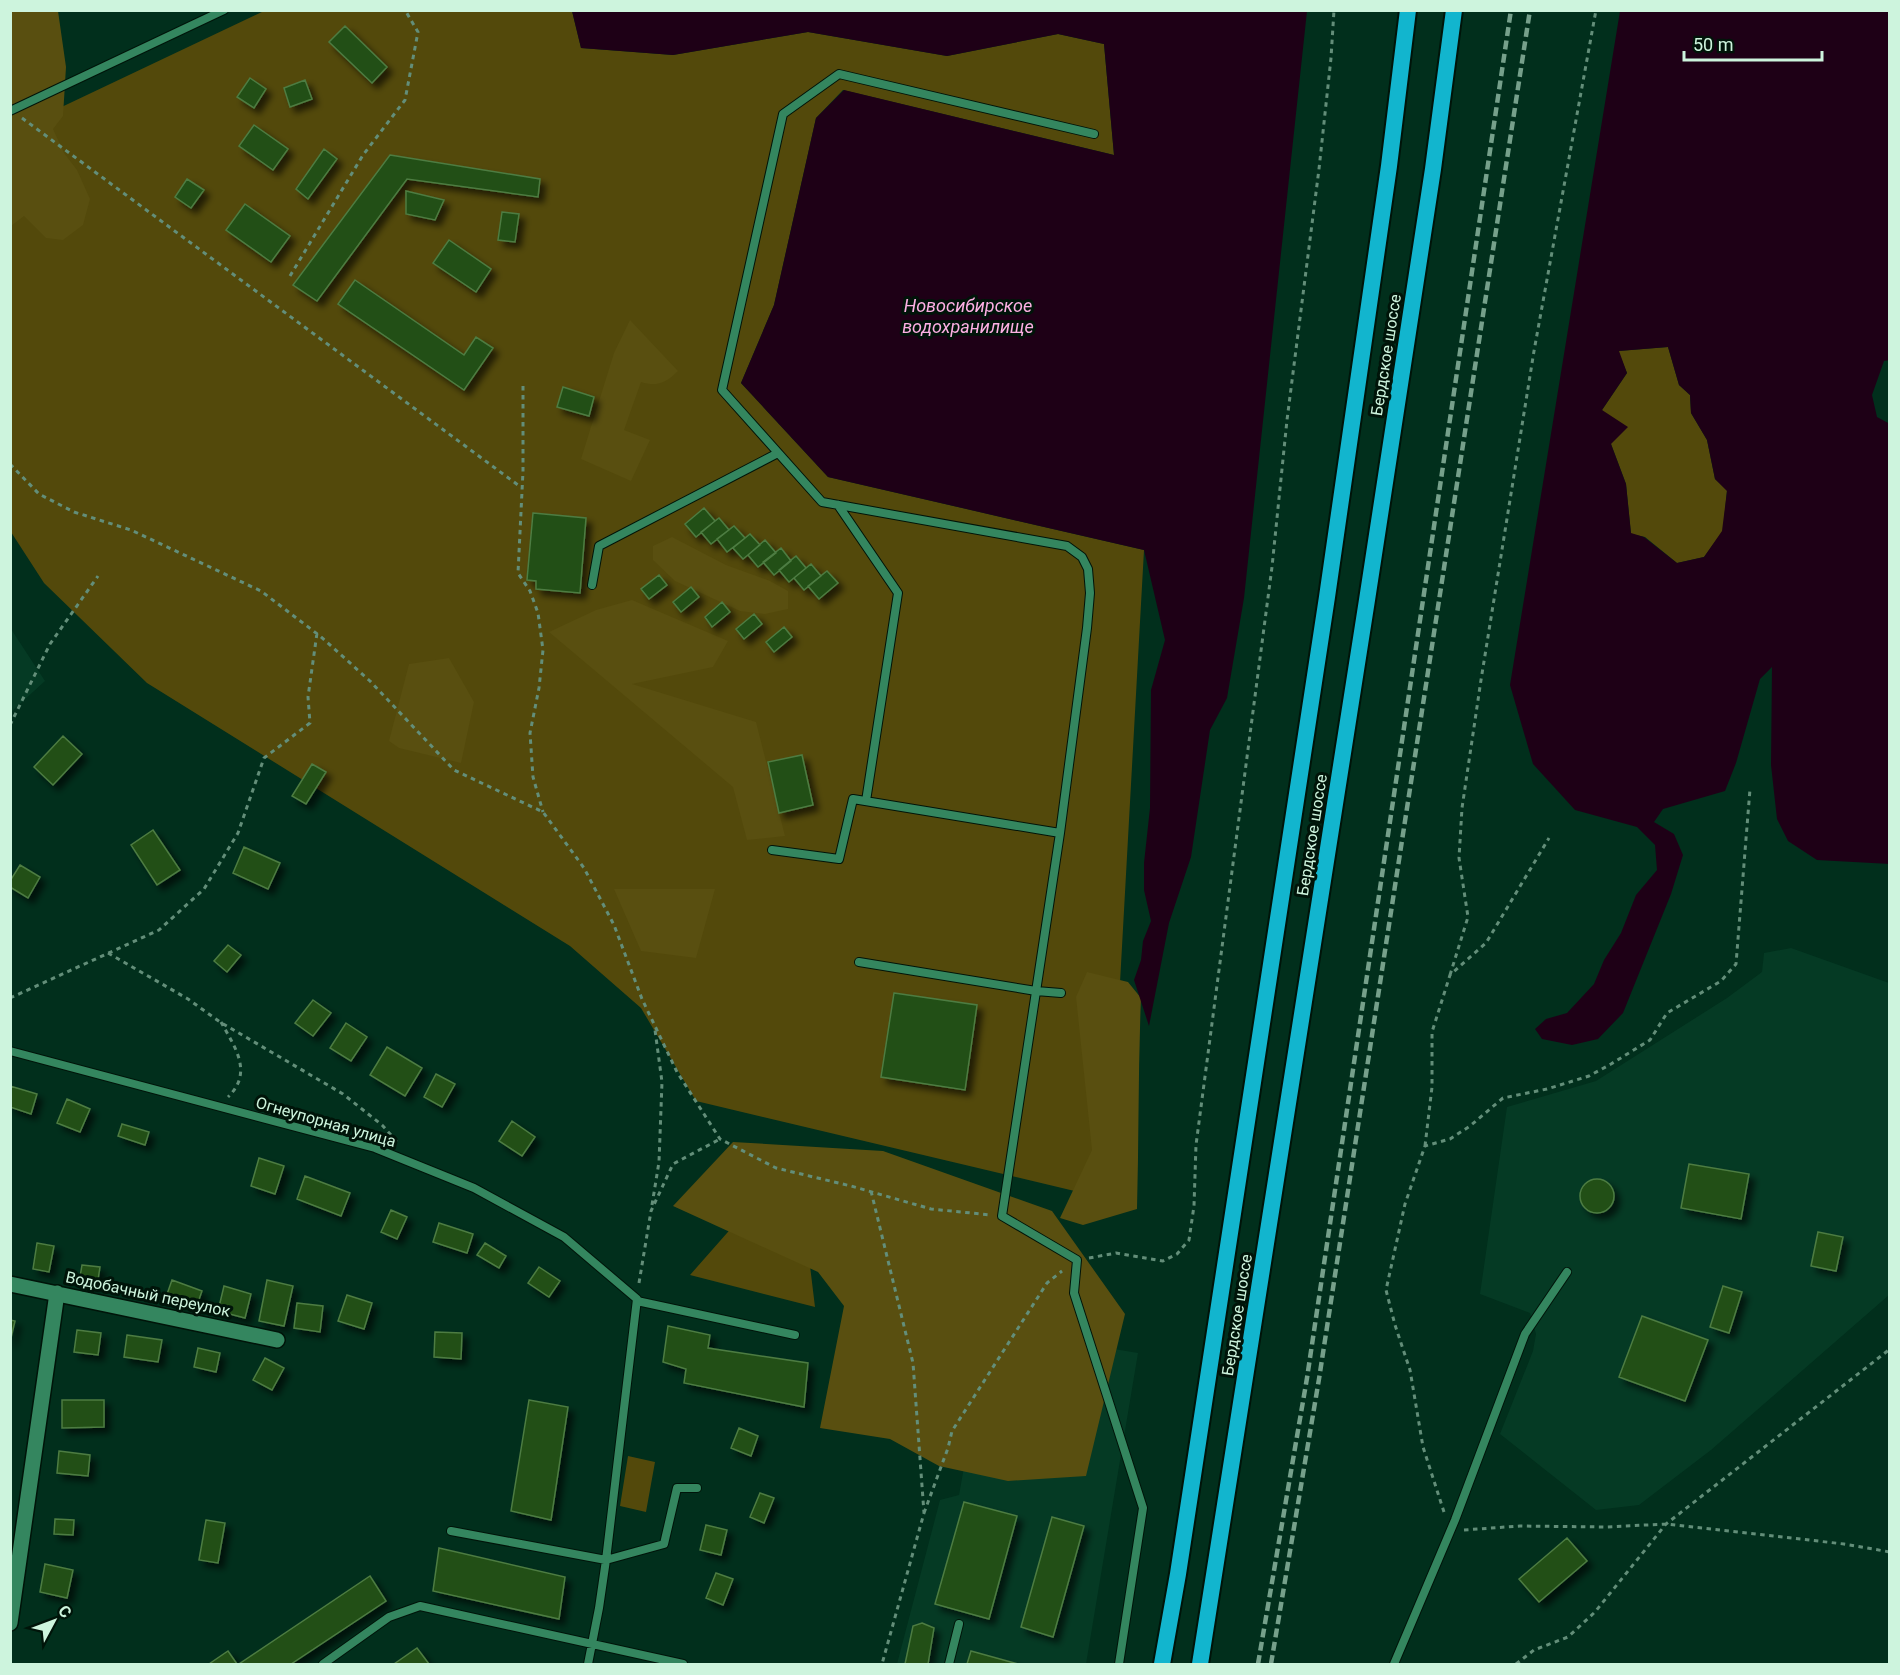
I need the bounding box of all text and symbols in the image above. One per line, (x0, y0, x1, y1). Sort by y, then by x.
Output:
scale bar (1684, 24, 1822, 62)
text: 50 m (1693, 34, 1733, 55)
street label: Бердское шоссе (1367, 293, 1405, 417)
water label: Новосибирское водохранилище (902, 295, 1034, 337)
street label: Бердское шоссе (1293, 773, 1331, 897)
street label: Огнеупорная улица (254, 1093, 398, 1151)
street label: Бердское шоссе (1218, 1253, 1256, 1377)
street label: Водобачный переулок (64, 1267, 232, 1321)
north arrow (24, 1591, 84, 1651)
text: С (54, 1601, 76, 1622)

